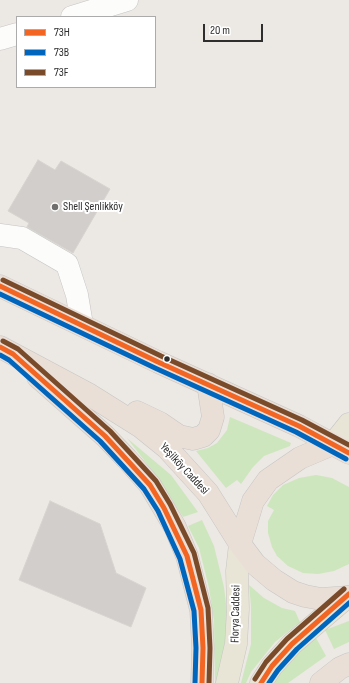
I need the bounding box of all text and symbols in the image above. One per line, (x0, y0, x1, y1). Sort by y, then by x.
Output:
legend (16, 16, 156, 88)
scale bar (205, 16, 265, 42)
text: 20 m (210, 23, 230, 38)
text: 73H (54, 25, 70, 40)
text: 73B (54, 45, 69, 60)
text: 73F (54, 65, 69, 80)
place label: Shell Şenlikköy (63, 200, 123, 214)
marker: Shell Şenlikköy (50, 202, 60, 212)
unlabelled marker (162, 354, 172, 364)
street label: Yeşilköy Caddesi (156, 440, 212, 498)
street label: Florya Caddesi (228, 585, 244, 643)

